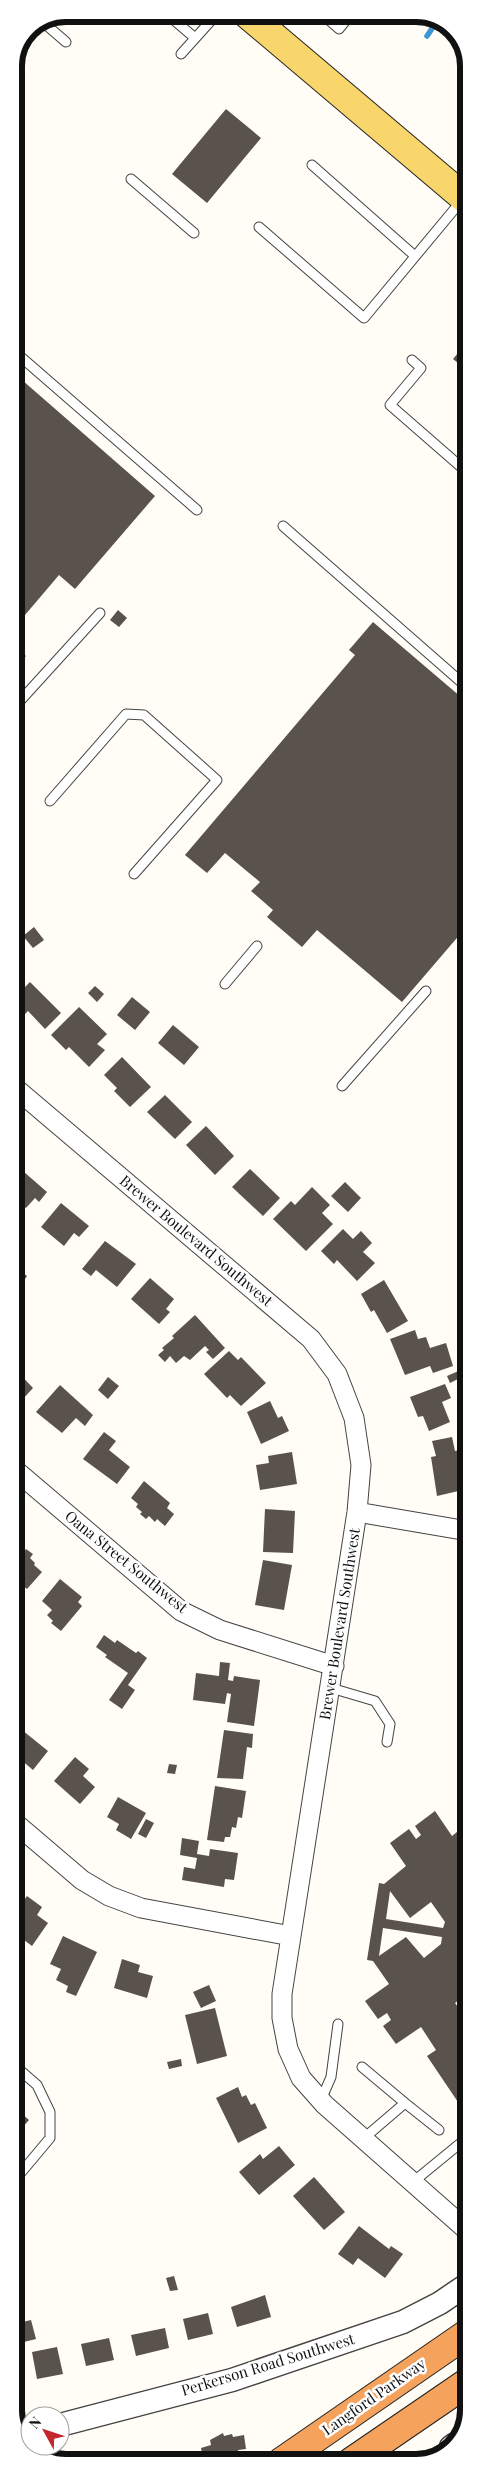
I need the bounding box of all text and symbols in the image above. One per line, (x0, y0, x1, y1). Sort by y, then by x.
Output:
street label: Brewer Boulevard Southwest (116, 1170, 278, 1311)
street label: Oana Street Southwest (61, 1506, 193, 1617)
street label: Brewer Boulevard Southwest (314, 1526, 364, 1721)
street label: Perkerson Road Southwest (179, 2328, 357, 2400)
street label: Langford Parkway (318, 2353, 429, 2439)
north arrow (20, 2406, 70, 2456)
text: N (24, 2412, 45, 2432)

